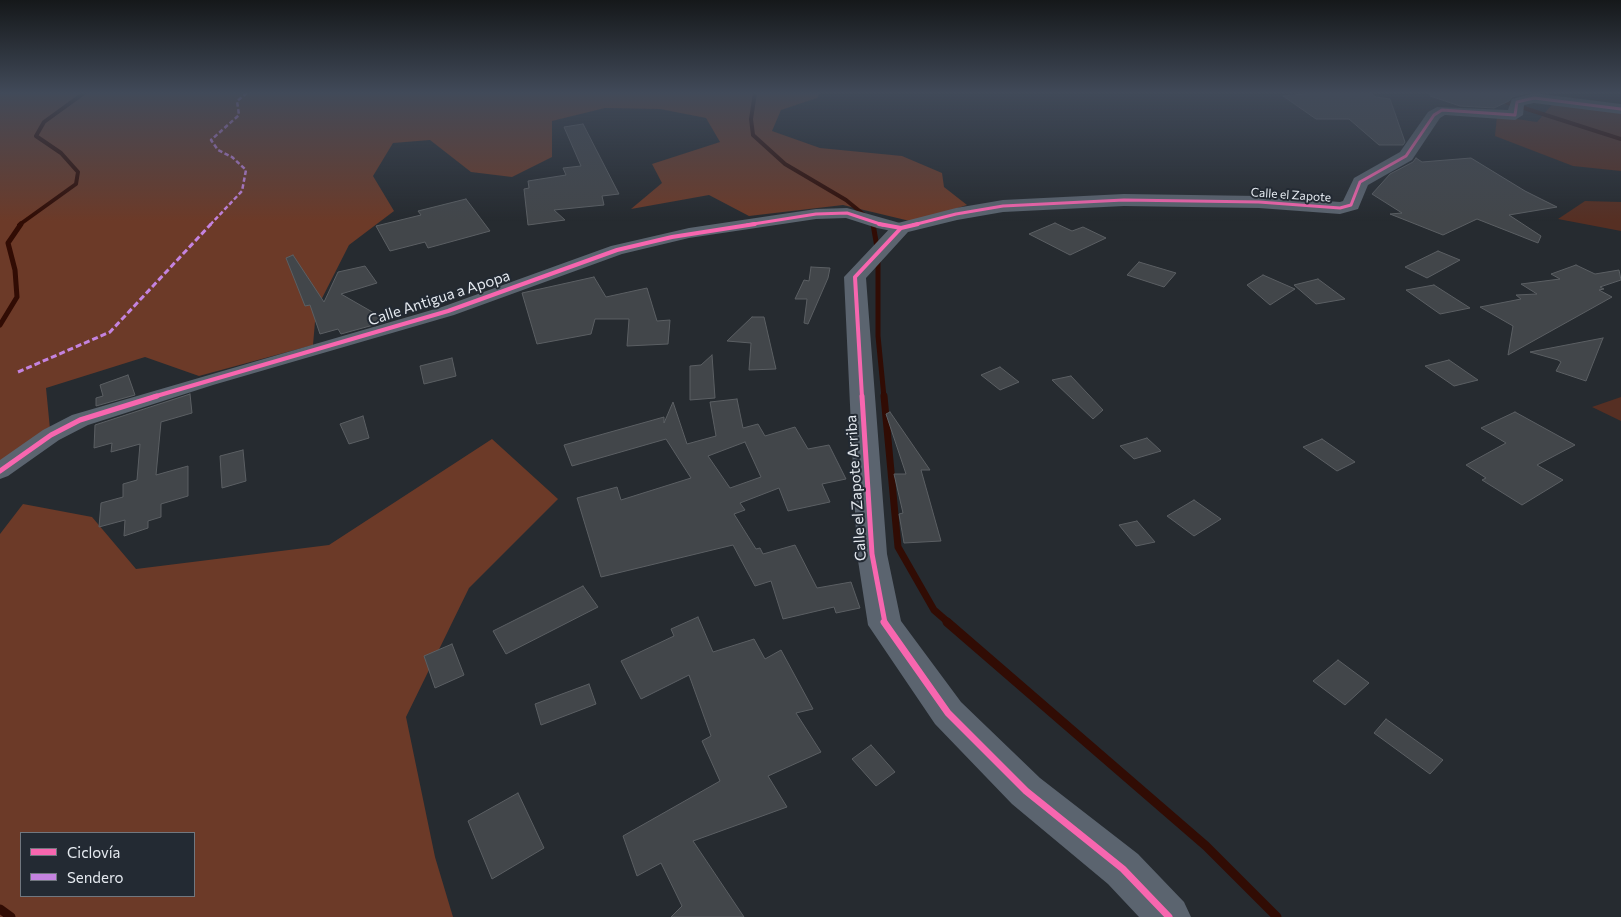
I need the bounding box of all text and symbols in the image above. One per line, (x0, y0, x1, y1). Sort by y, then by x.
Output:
street label: Calle el Zapote (1250, 185, 1332, 205)
street label: Calle Antigua a Apopa (366, 267, 512, 329)
street label: Calle el Zapote Arriba (842, 414, 870, 562)
legend (20, 832, 195, 897)
text: Ciclovía (67, 843, 120, 861)
text: Sendero (67, 868, 124, 886)

